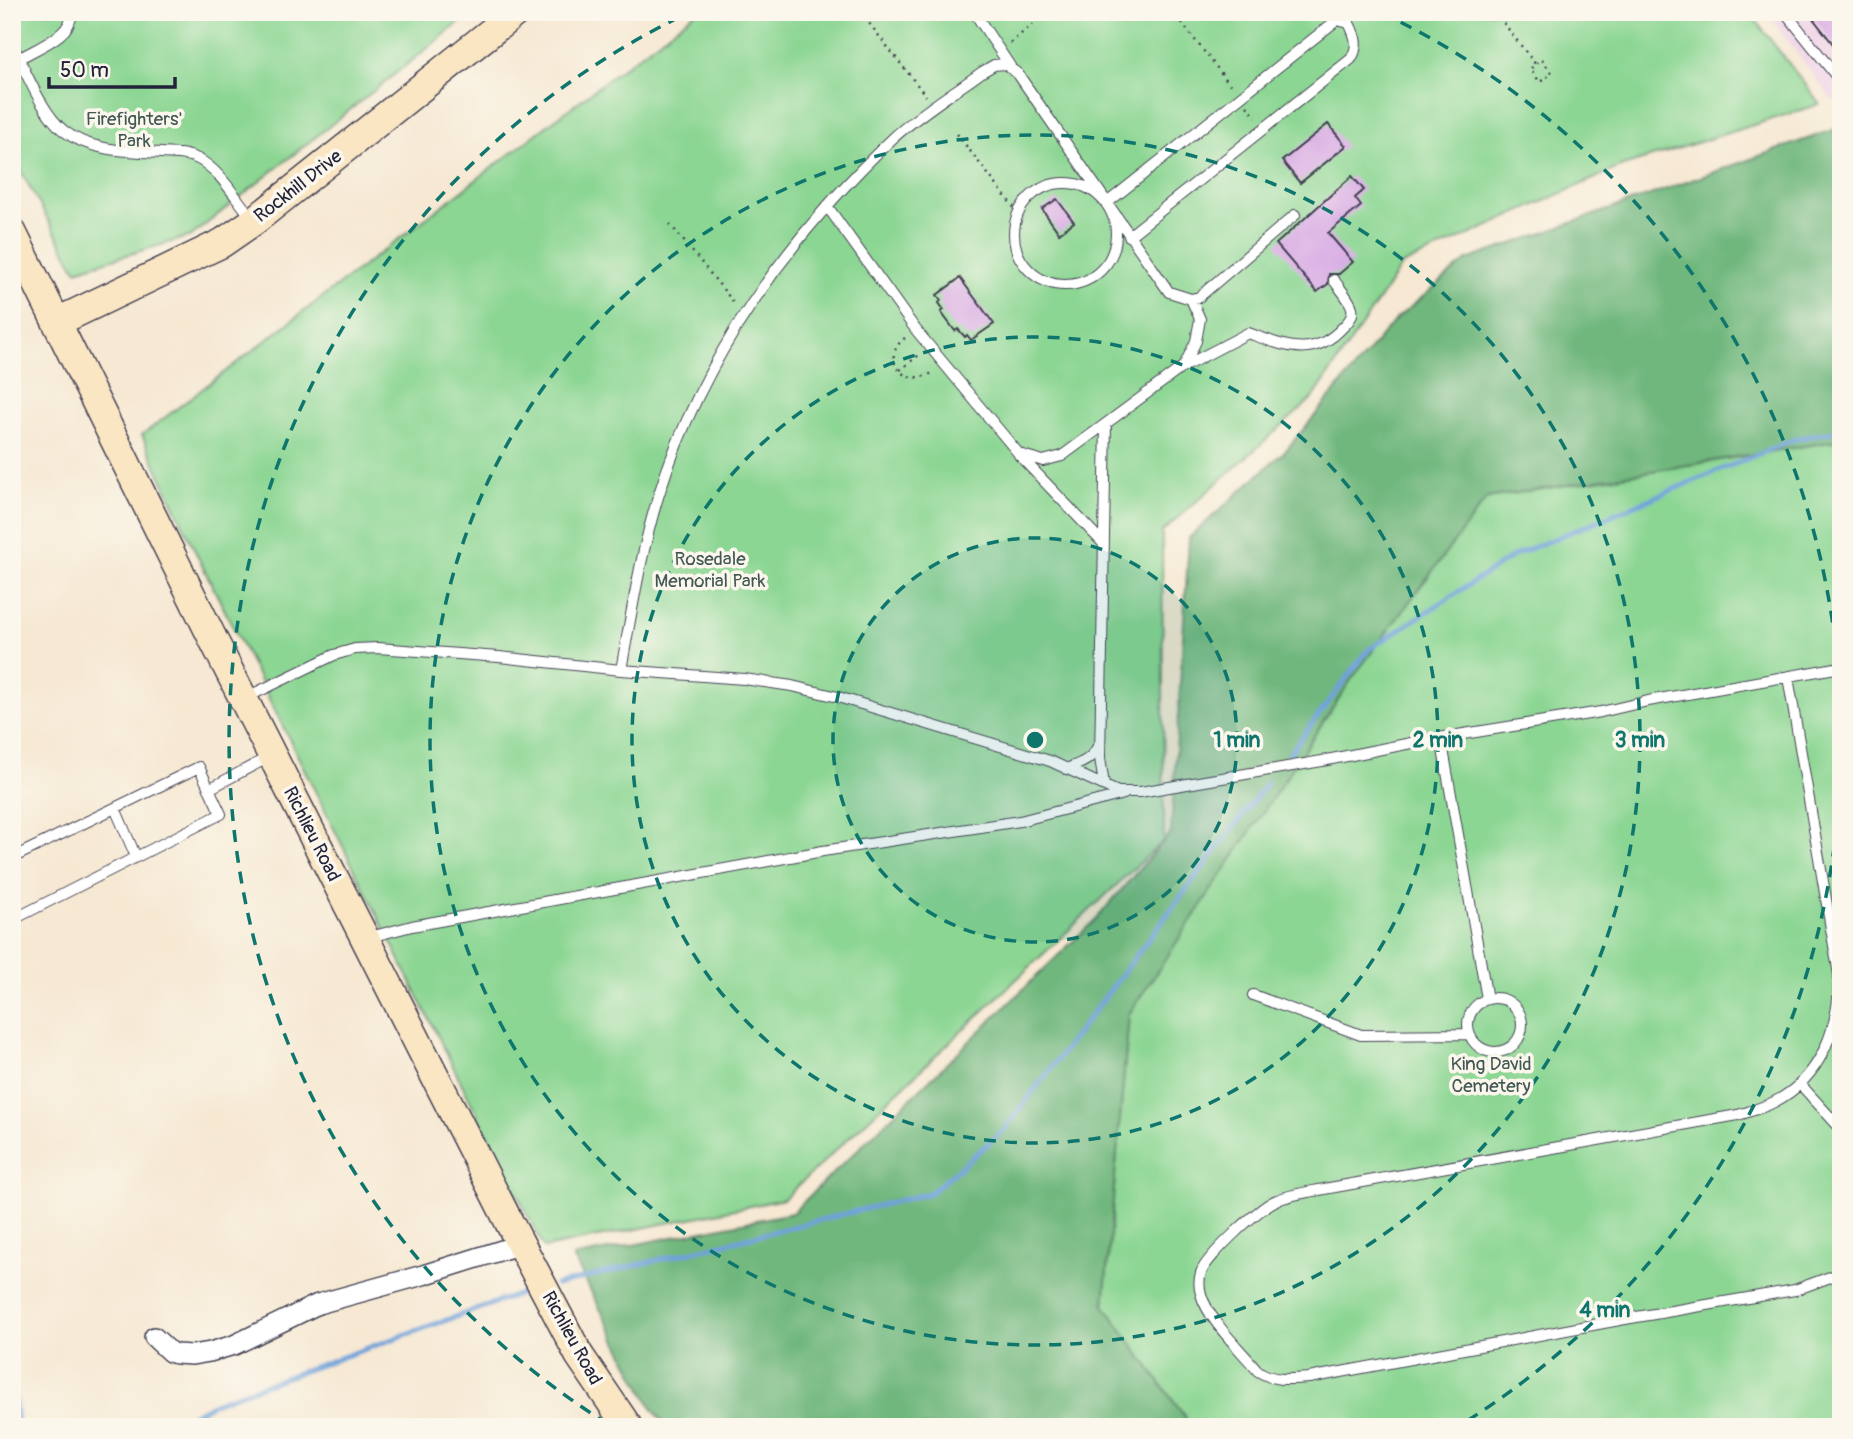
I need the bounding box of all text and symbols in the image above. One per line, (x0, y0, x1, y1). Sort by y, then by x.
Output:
scale bar (49, 46, 175, 90)
text: 50 m (60, 57, 109, 84)
park label: Firefighters' Park (86, 107, 182, 153)
street label: Rockhill Drive (249, 144, 347, 228)
park label: Rosedale Memorial Park (655, 547, 765, 593)
text: 1 min (1214, 727, 1261, 754)
text: 2 min (1413, 727, 1463, 754)
text: 3 min (1615, 727, 1665, 754)
centre of rings (1023, 728, 1047, 752)
street label: Richlieu Road (278, 783, 346, 885)
park label: King David Cemetery (1450, 1052, 1532, 1098)
street label: Richlieu Road (536, 1287, 608, 1389)
text: 4 min (1580, 1297, 1631, 1324)

